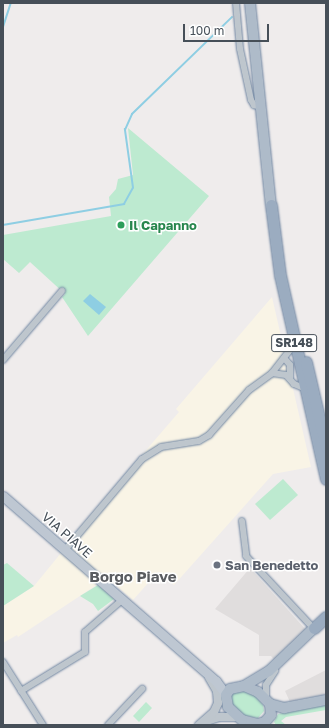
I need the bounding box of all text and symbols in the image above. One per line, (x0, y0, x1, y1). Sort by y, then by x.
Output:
scale bar (185, 16, 271, 42)
text: 100 m (190, 23, 224, 38)
place label: Il Capanno (129, 217, 197, 233)
marker: Il Capanno (116, 220, 126, 230)
road number: SR148 (271, 333, 317, 353)
street label: VIA PIAVE (39, 509, 95, 561)
place label: San Benedetto (225, 557, 318, 573)
marker: San Benedetto (212, 560, 222, 570)
district label: Borgo Piave (89, 568, 177, 586)

